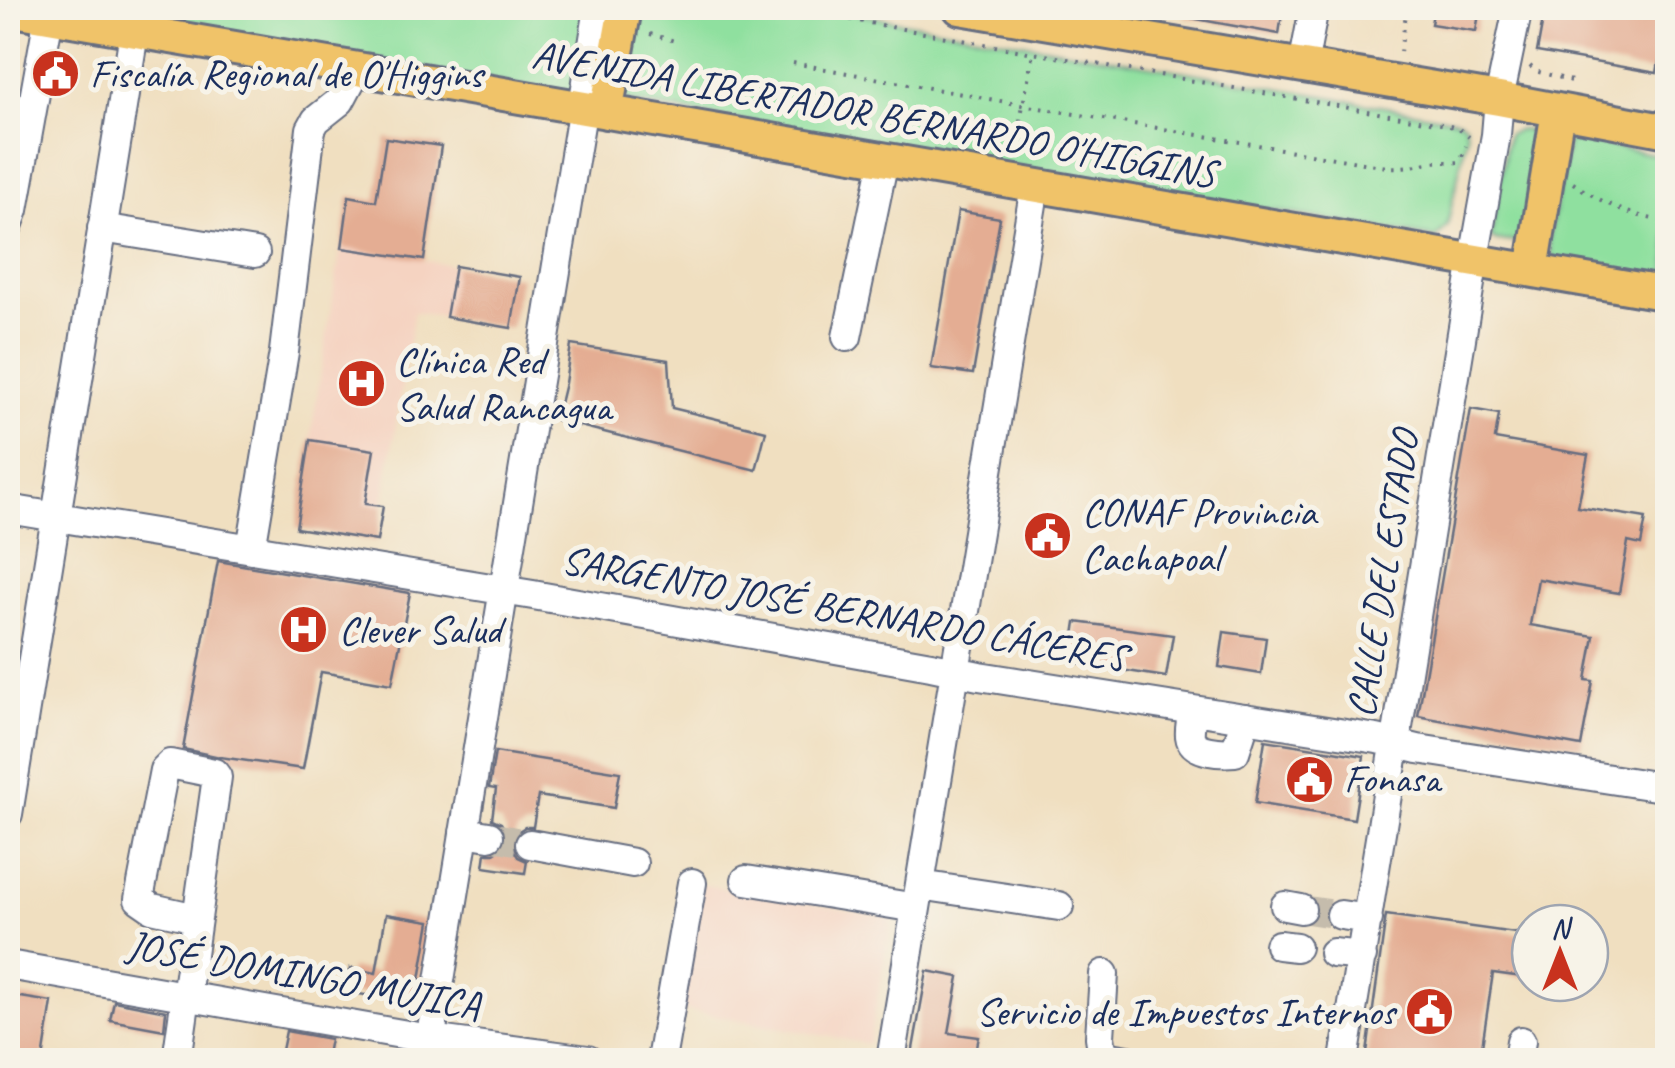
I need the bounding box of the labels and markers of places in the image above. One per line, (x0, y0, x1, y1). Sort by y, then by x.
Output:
public building icon: Fiscalía Regional de O'Higgins (29, 48, 81, 100)
place label: Fiscalía Regional de O'Higgins (90, 49, 486, 99)
place label: Clínica Red Salud Rancagua (396, 336, 614, 432)
hospital icon: Clínica Red Salud Rancagua (335, 358, 387, 410)
place label: CONAF Provincia Cachapoal (1082, 487, 1319, 583)
public building icon: CONAF Provincia Cachapoal (1021, 509, 1073, 561)
hospital icon: Clever Salud (278, 604, 330, 656)
place label: Clever Salud (339, 605, 508, 655)
public building icon: Fonasa (1283, 753, 1335, 805)
place label: Fonasa (1344, 754, 1443, 804)
public building icon: Servicio de Impuestos Internos (1404, 986, 1456, 1038)
place label: Servicio de Impuestos Internos (976, 987, 1398, 1037)

